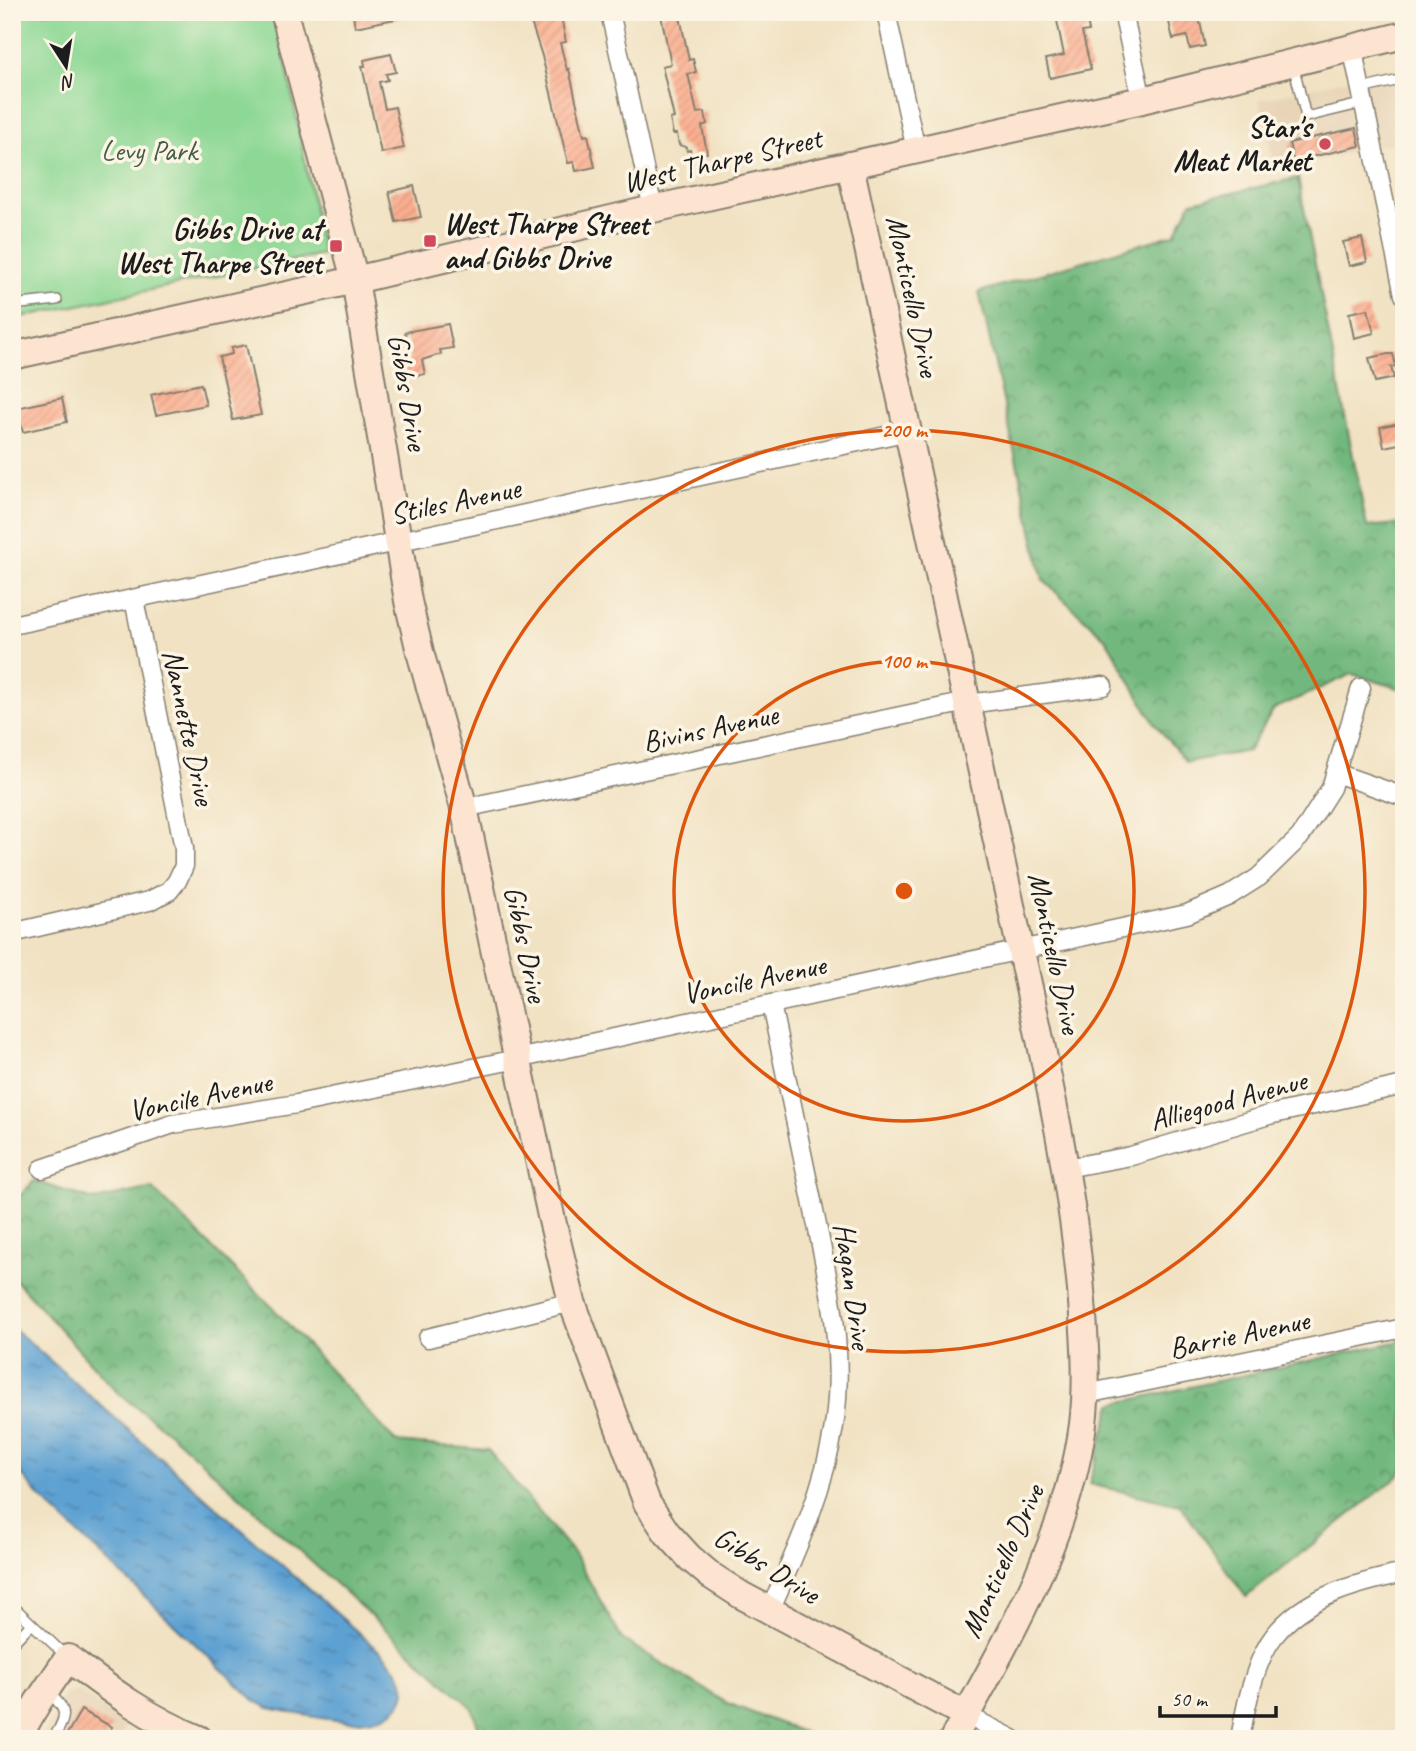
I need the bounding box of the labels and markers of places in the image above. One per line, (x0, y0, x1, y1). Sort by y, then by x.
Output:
place label: Star's Meat Market (1173, 108, 1314, 180)
marker: Star's Meat Market (1317, 136, 1333, 152)
place label: West Tharpe Street and Gibbs Drive (444, 205, 652, 277)
place label: Gibbs Drive at West Tharpe Street (117, 210, 327, 282)
marker: West Tharpe Street and Gibbs Drive (422, 233, 438, 249)
marker: Gibbs Drive at West Tharpe Street (328, 238, 344, 254)
centre of rings (892, 879, 916, 903)

